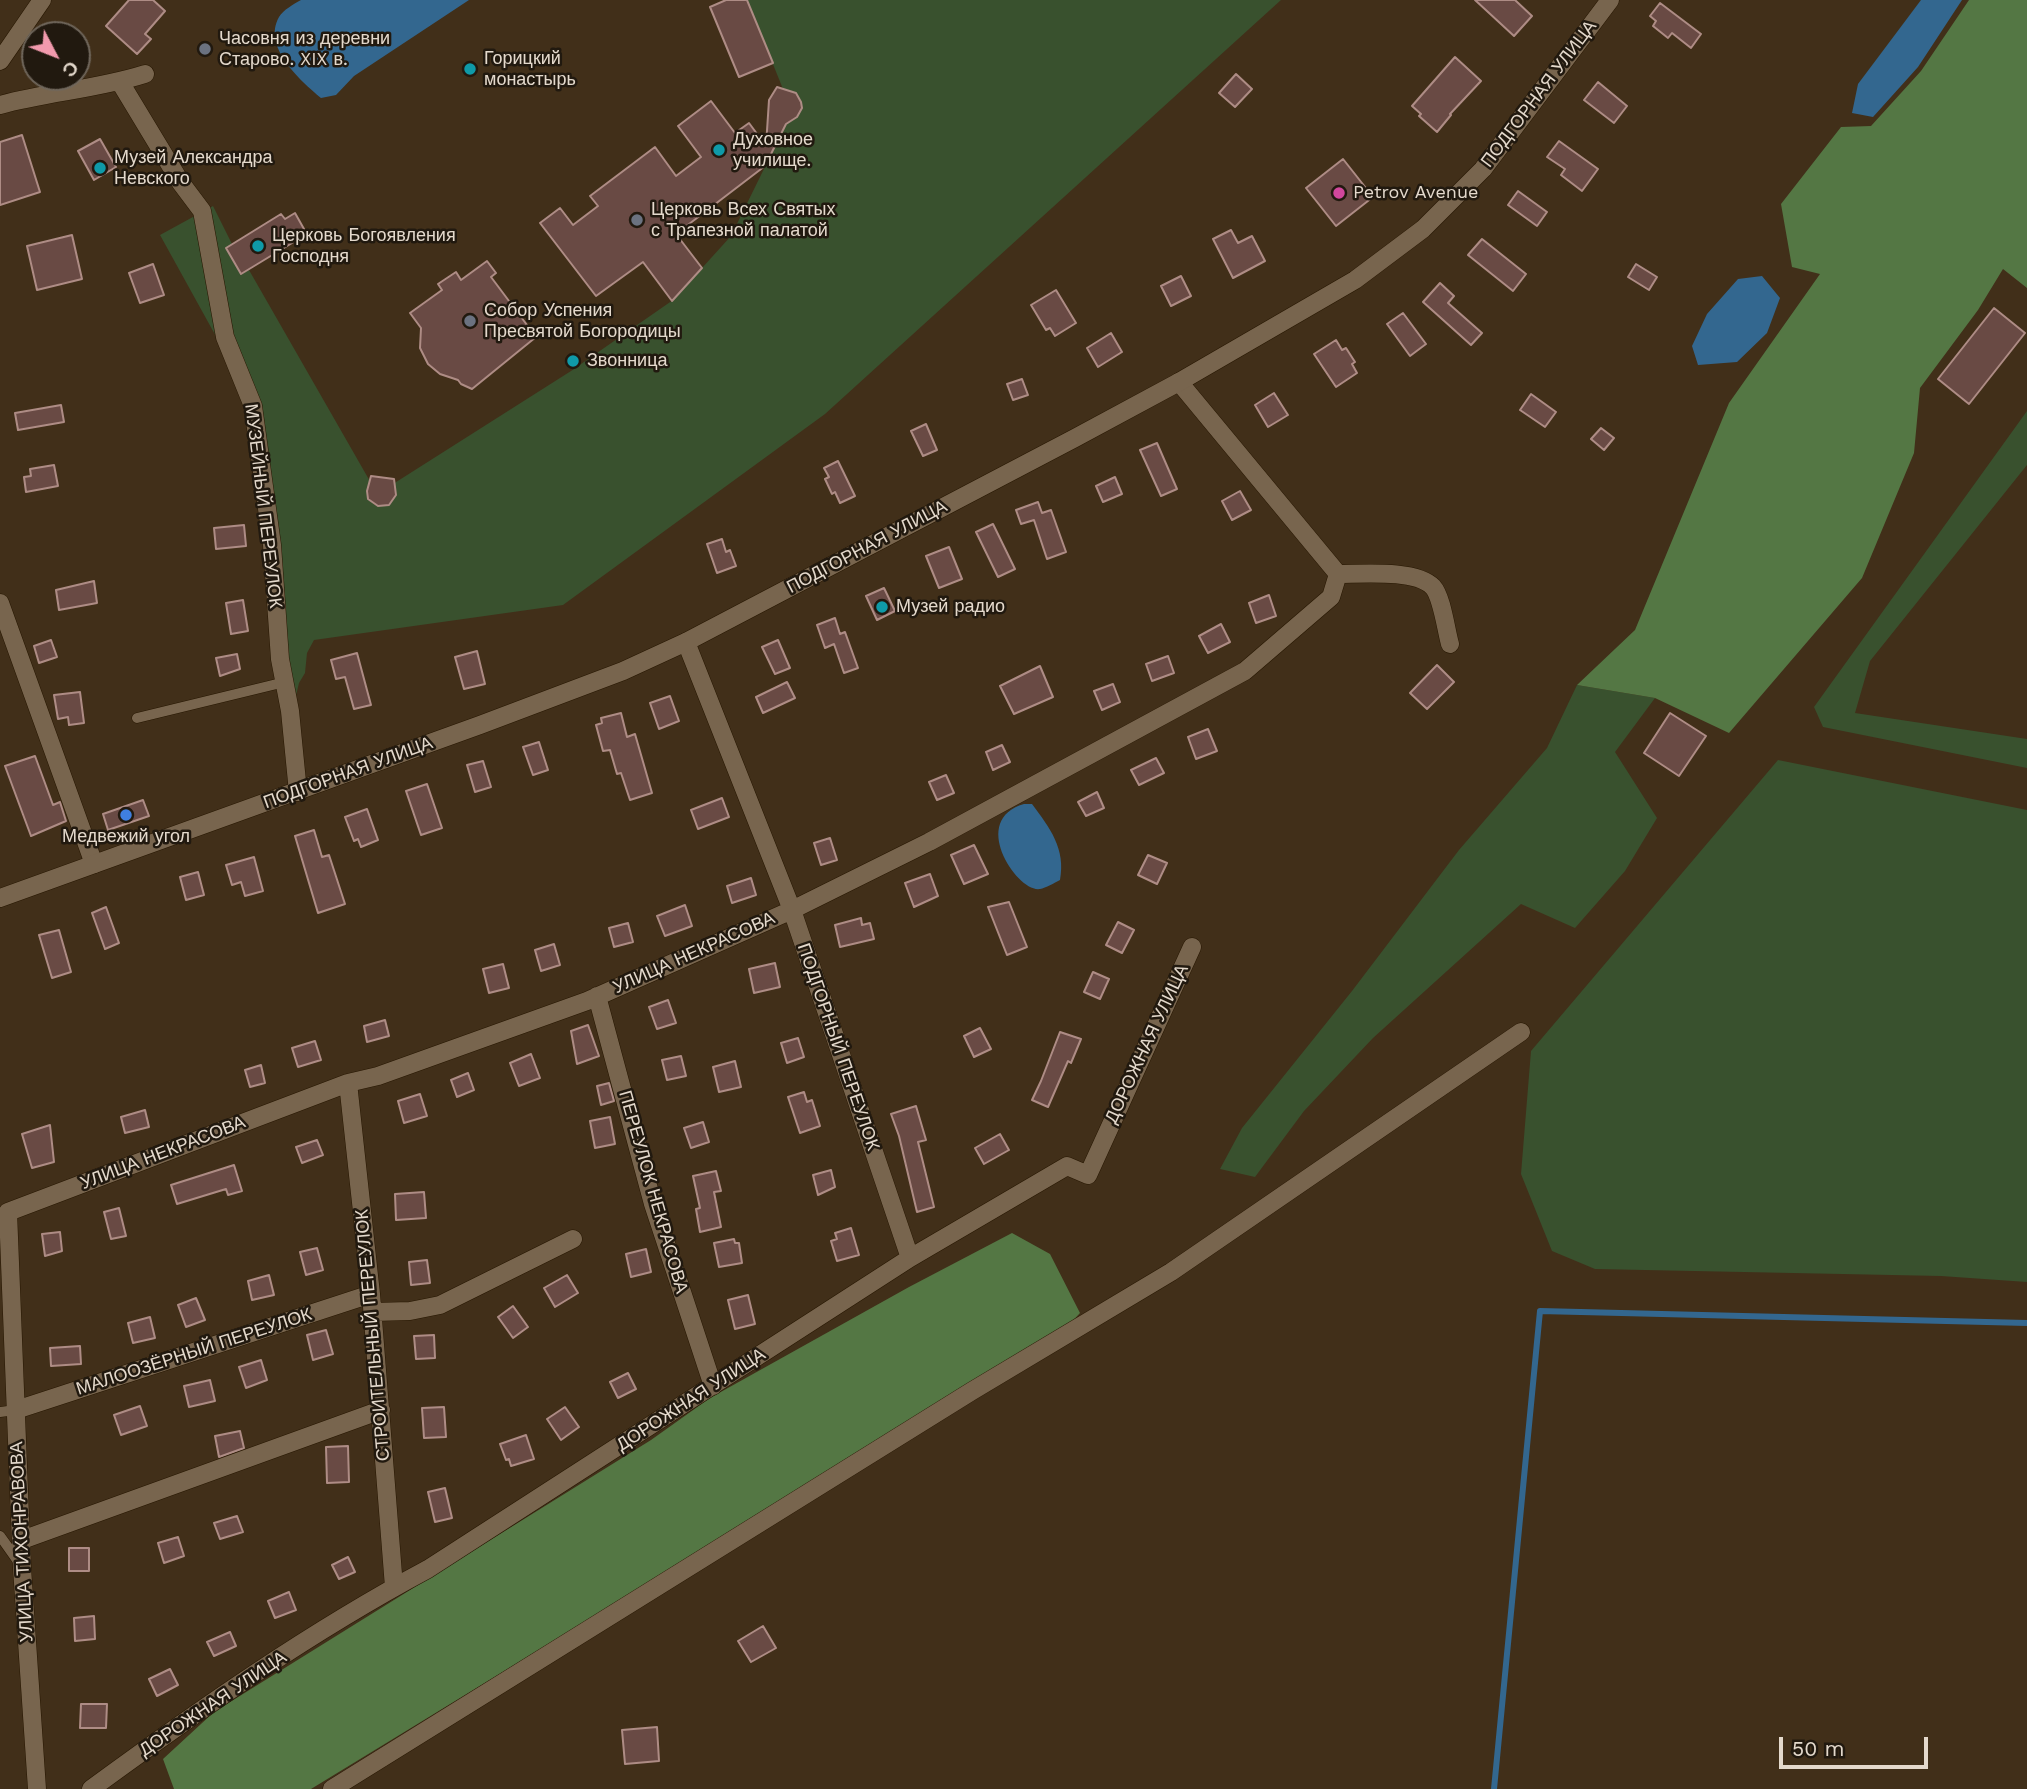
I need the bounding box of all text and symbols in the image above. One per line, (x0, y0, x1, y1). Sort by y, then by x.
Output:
street label: ПОДГОРНАЯ УЛИЦА (1477, 16, 1601, 172)
north arrow (21, 21, 91, 91)
place label: Часовня из деревни Старово. XIX в. (219, 28, 390, 70)
marker: Часовня из деревни Старово. XIX в. (197, 41, 213, 57)
place label: Горицкий монастырь (484, 48, 576, 90)
text: С (57, 56, 84, 82)
marker: Горицкий монастырь (462, 61, 478, 77)
place label: Духовное училище. (733, 129, 813, 172)
marker: Духовное училище. (711, 142, 727, 158)
place label: Музей Александра Невского (114, 147, 273, 190)
marker: Музей Александра Невского (92, 160, 108, 176)
place label: Petrov Avenue (1353, 182, 1478, 204)
marker: Petrov Avenue (1331, 185, 1347, 201)
place label: Церковь Всех Святых с Трапезной палатой (651, 199, 836, 242)
marker: Церковь Всех Святых с Трапезной палатой (629, 212, 645, 228)
place label: Церковь Богоявления Господня (272, 225, 456, 268)
marker: Церковь Богоявления Господня (250, 238, 266, 254)
place label: Собор Успения Пресвятой Богородицы (484, 300, 681, 342)
marker: Собор Успения Пресвятой Богородицы (462, 313, 478, 329)
place label: Звонница (587, 350, 667, 372)
marker: Звонница (565, 353, 581, 369)
street label: МУЗЕЙНЫЙ ПЕРЕУЛОК (240, 402, 286, 610)
street label: ПОДГОРНАЯ УЛИЦА (783, 496, 951, 598)
place label: Музей радио (896, 596, 1005, 618)
marker: Музей радио (874, 599, 890, 615)
street label: ПОДГОРНАЯ УЛИЦА (260, 732, 436, 814)
marker: Медвежий угол (118, 807, 134, 823)
place label: Медвежий угол (62, 826, 190, 848)
street label: УЛИЦА НЕКРАСОВА (610, 908, 778, 998)
street label: ПОДГОРНЫЙ ПЕРЕУЛОК (792, 941, 884, 1153)
street label: ДОРОЖНАЯ УЛИЦА (1101, 961, 1193, 1127)
street label: ПЕРЕУЛОК НЕКРАСОВА (614, 1088, 692, 1296)
street label: УЛИЦА НЕКРАСОВА (77, 1112, 249, 1194)
street label: СТРОИТЕЛЬНЫЙ ПЕРЕУЛОК (351, 1208, 395, 1462)
street label: МАЛООЗЁРНЫЙ ПЕРЕУЛОК (74, 1304, 314, 1400)
street label: ДОРОЖНАЯ УЛИЦА (613, 1344, 769, 1456)
street label: УЛИЦА ТИХОНРАВОВА (6, 1441, 38, 1643)
street label: ДОРОЖНАЯ УЛИЦА (135, 1647, 291, 1761)
scale bar (1782, 1722, 1931, 1766)
text: 50 m (1792, 1736, 1844, 1761)

